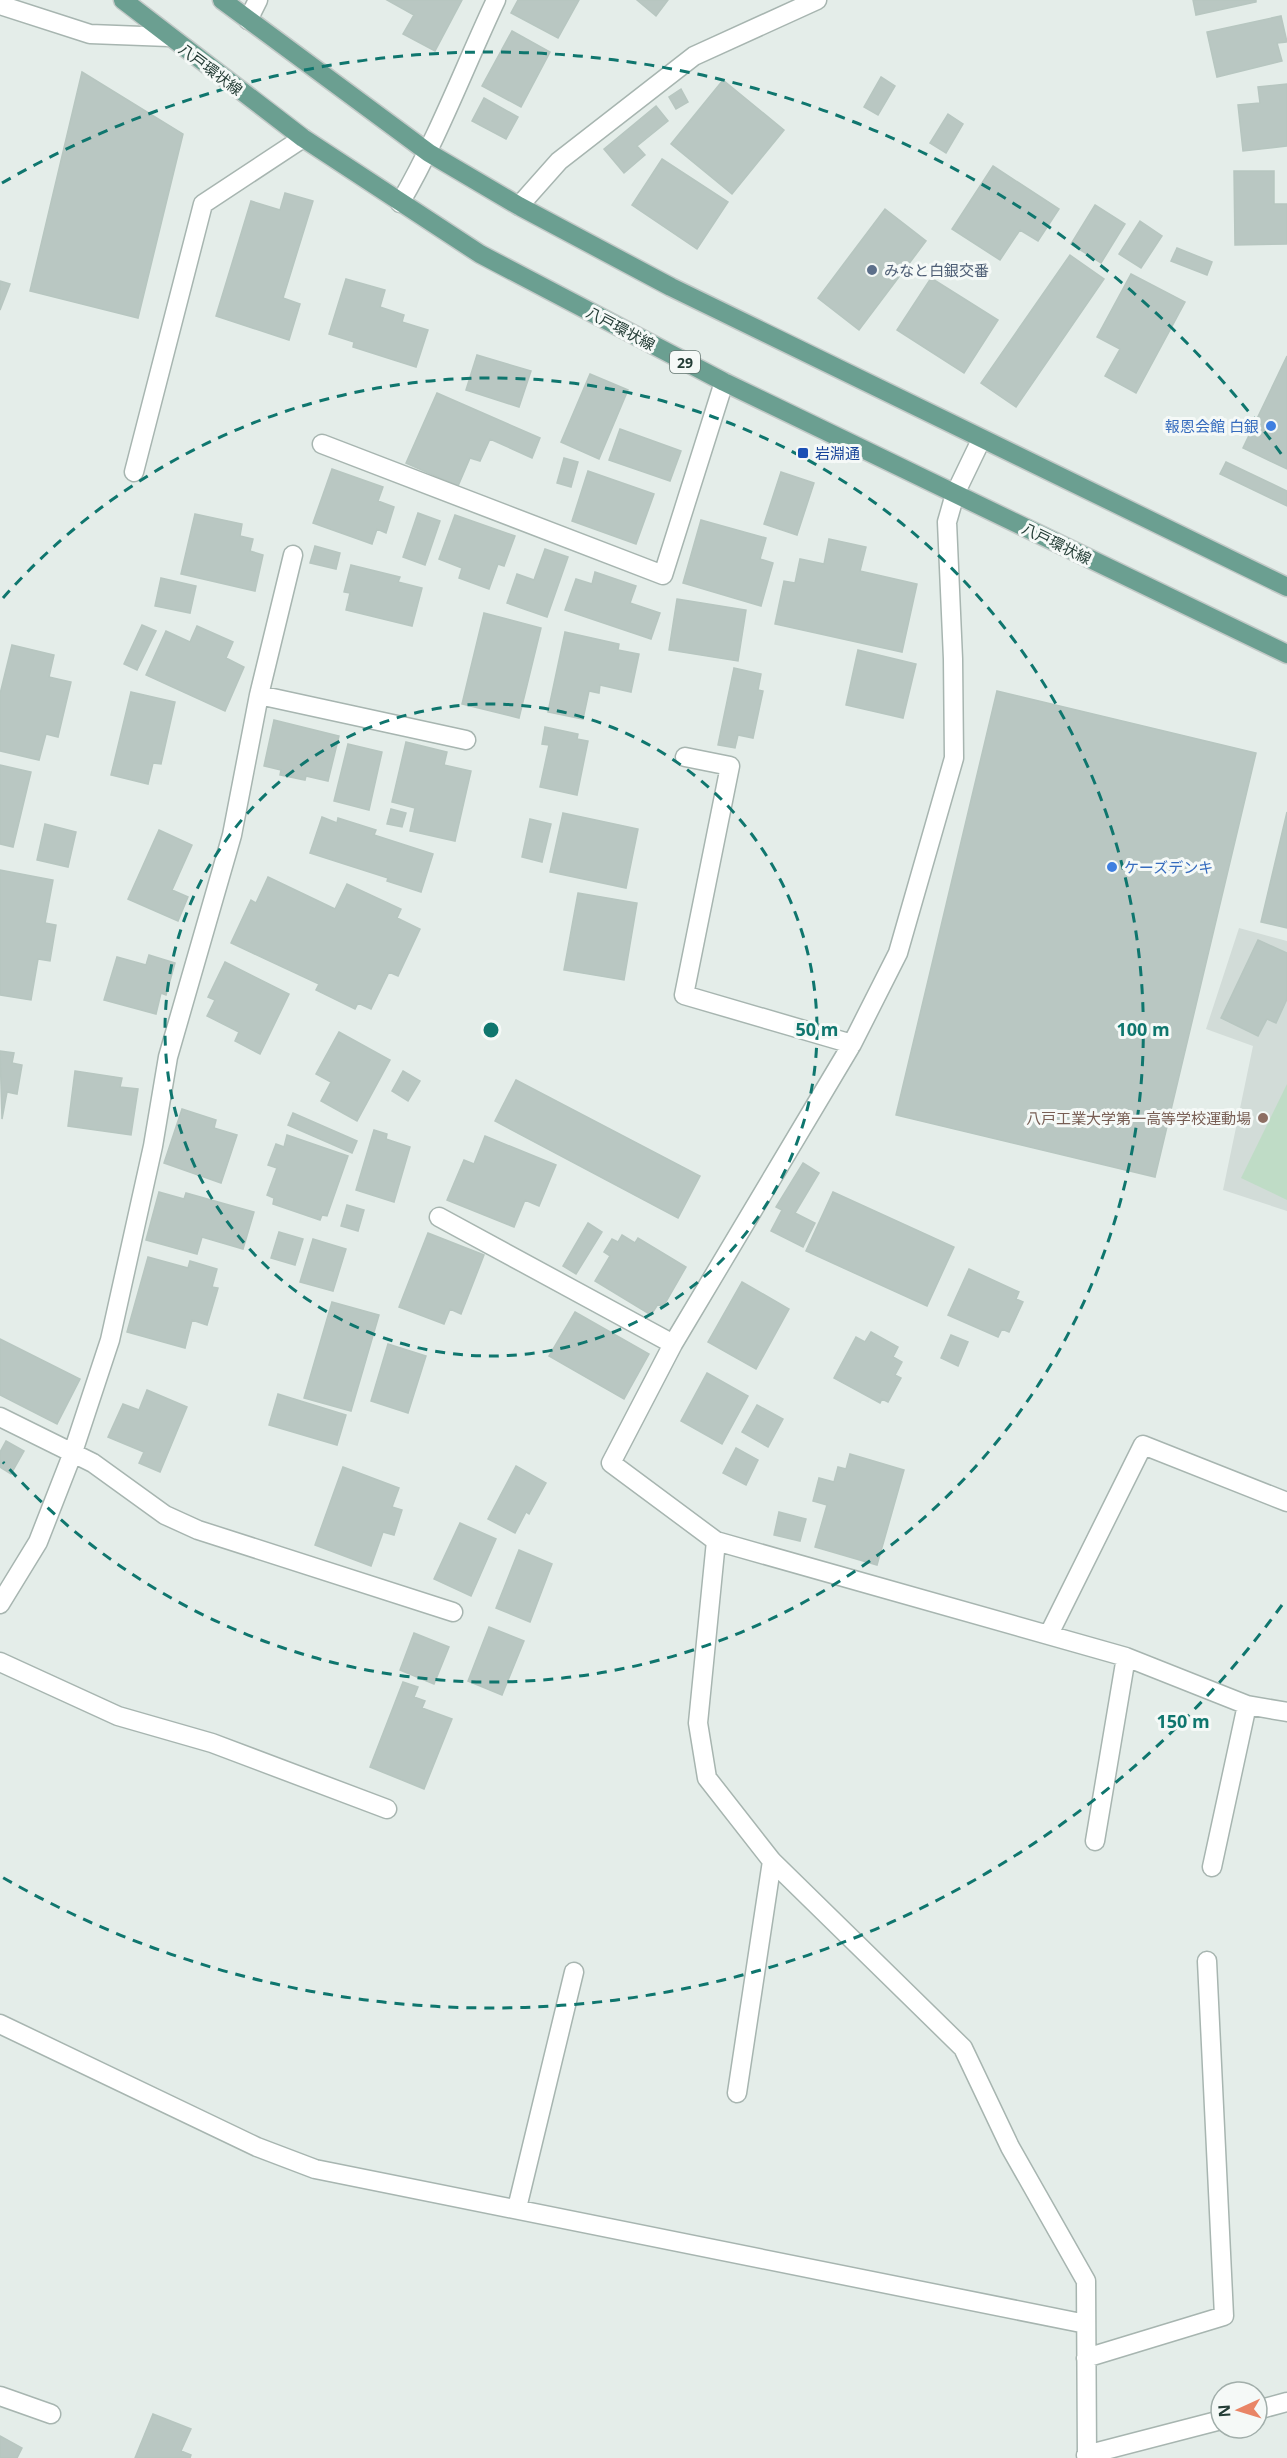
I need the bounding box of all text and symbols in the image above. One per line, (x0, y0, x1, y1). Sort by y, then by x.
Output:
street label: 八戸環状線 (175, 38, 247, 100)
place label: みなと白銀交番 (884, 260, 989, 280)
marker: みなと白銀交番 (865, 263, 879, 277)
street label: 八戸環状線 (583, 302, 659, 354)
road number: 29 (670, 351, 700, 373)
place label: 報恩会館 白銀 (1165, 416, 1259, 436)
marker: 報恩会館 白銀 (1264, 419, 1278, 433)
place label: 岩淵通 (815, 443, 860, 463)
marker: 岩淵通 (796, 446, 810, 460)
street label: 八戸環状線 (1019, 518, 1095, 568)
place label: ケーズデンキ (1124, 857, 1213, 877)
marker: ケーズデンキ (1105, 860, 1119, 874)
text: 50 m (796, 1017, 838, 1041)
text: 100 m (1116, 1017, 1170, 1041)
centre of rings (481, 1020, 501, 1040)
place label: 八戸工業大学第一高等学校運動場 (1026, 1108, 1251, 1128)
marker: 八戸工業大学第一高等学校運動場 (1256, 1111, 1270, 1125)
text: 150 m (1156, 1709, 1210, 1733)
north arrow (1209, 2380, 1269, 2440)
text: N (1213, 2404, 1235, 2418)

